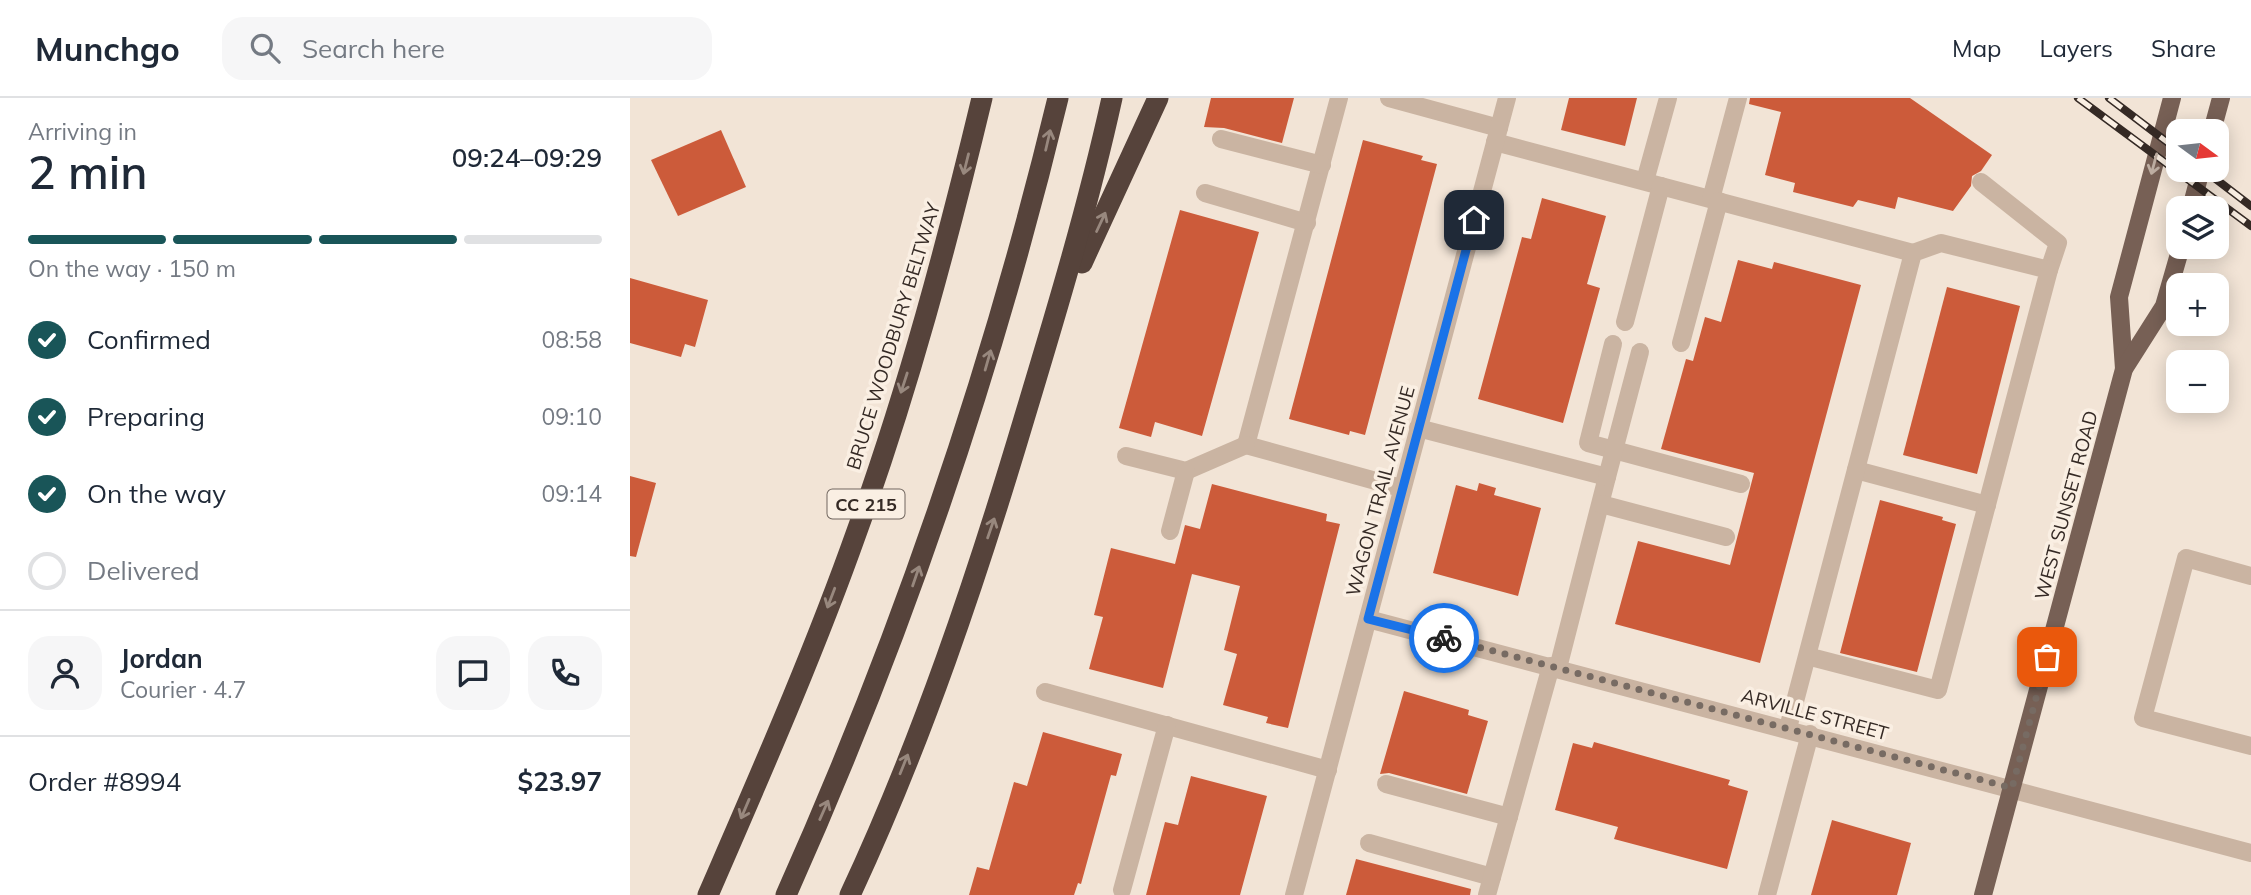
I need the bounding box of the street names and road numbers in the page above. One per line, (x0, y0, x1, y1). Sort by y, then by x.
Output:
street label: BRUCE WOODBURY BELTWAY (841, 199, 945, 472)
street label: WAGON TRAIL AVENUE (1340, 383, 1420, 599)
street label: WEST SUNSET ROAD (2029, 408, 2103, 602)
road number: CC 215 (828, 490, 904, 518)
street label: ARVILLE STREET (1739, 683, 1892, 745)

